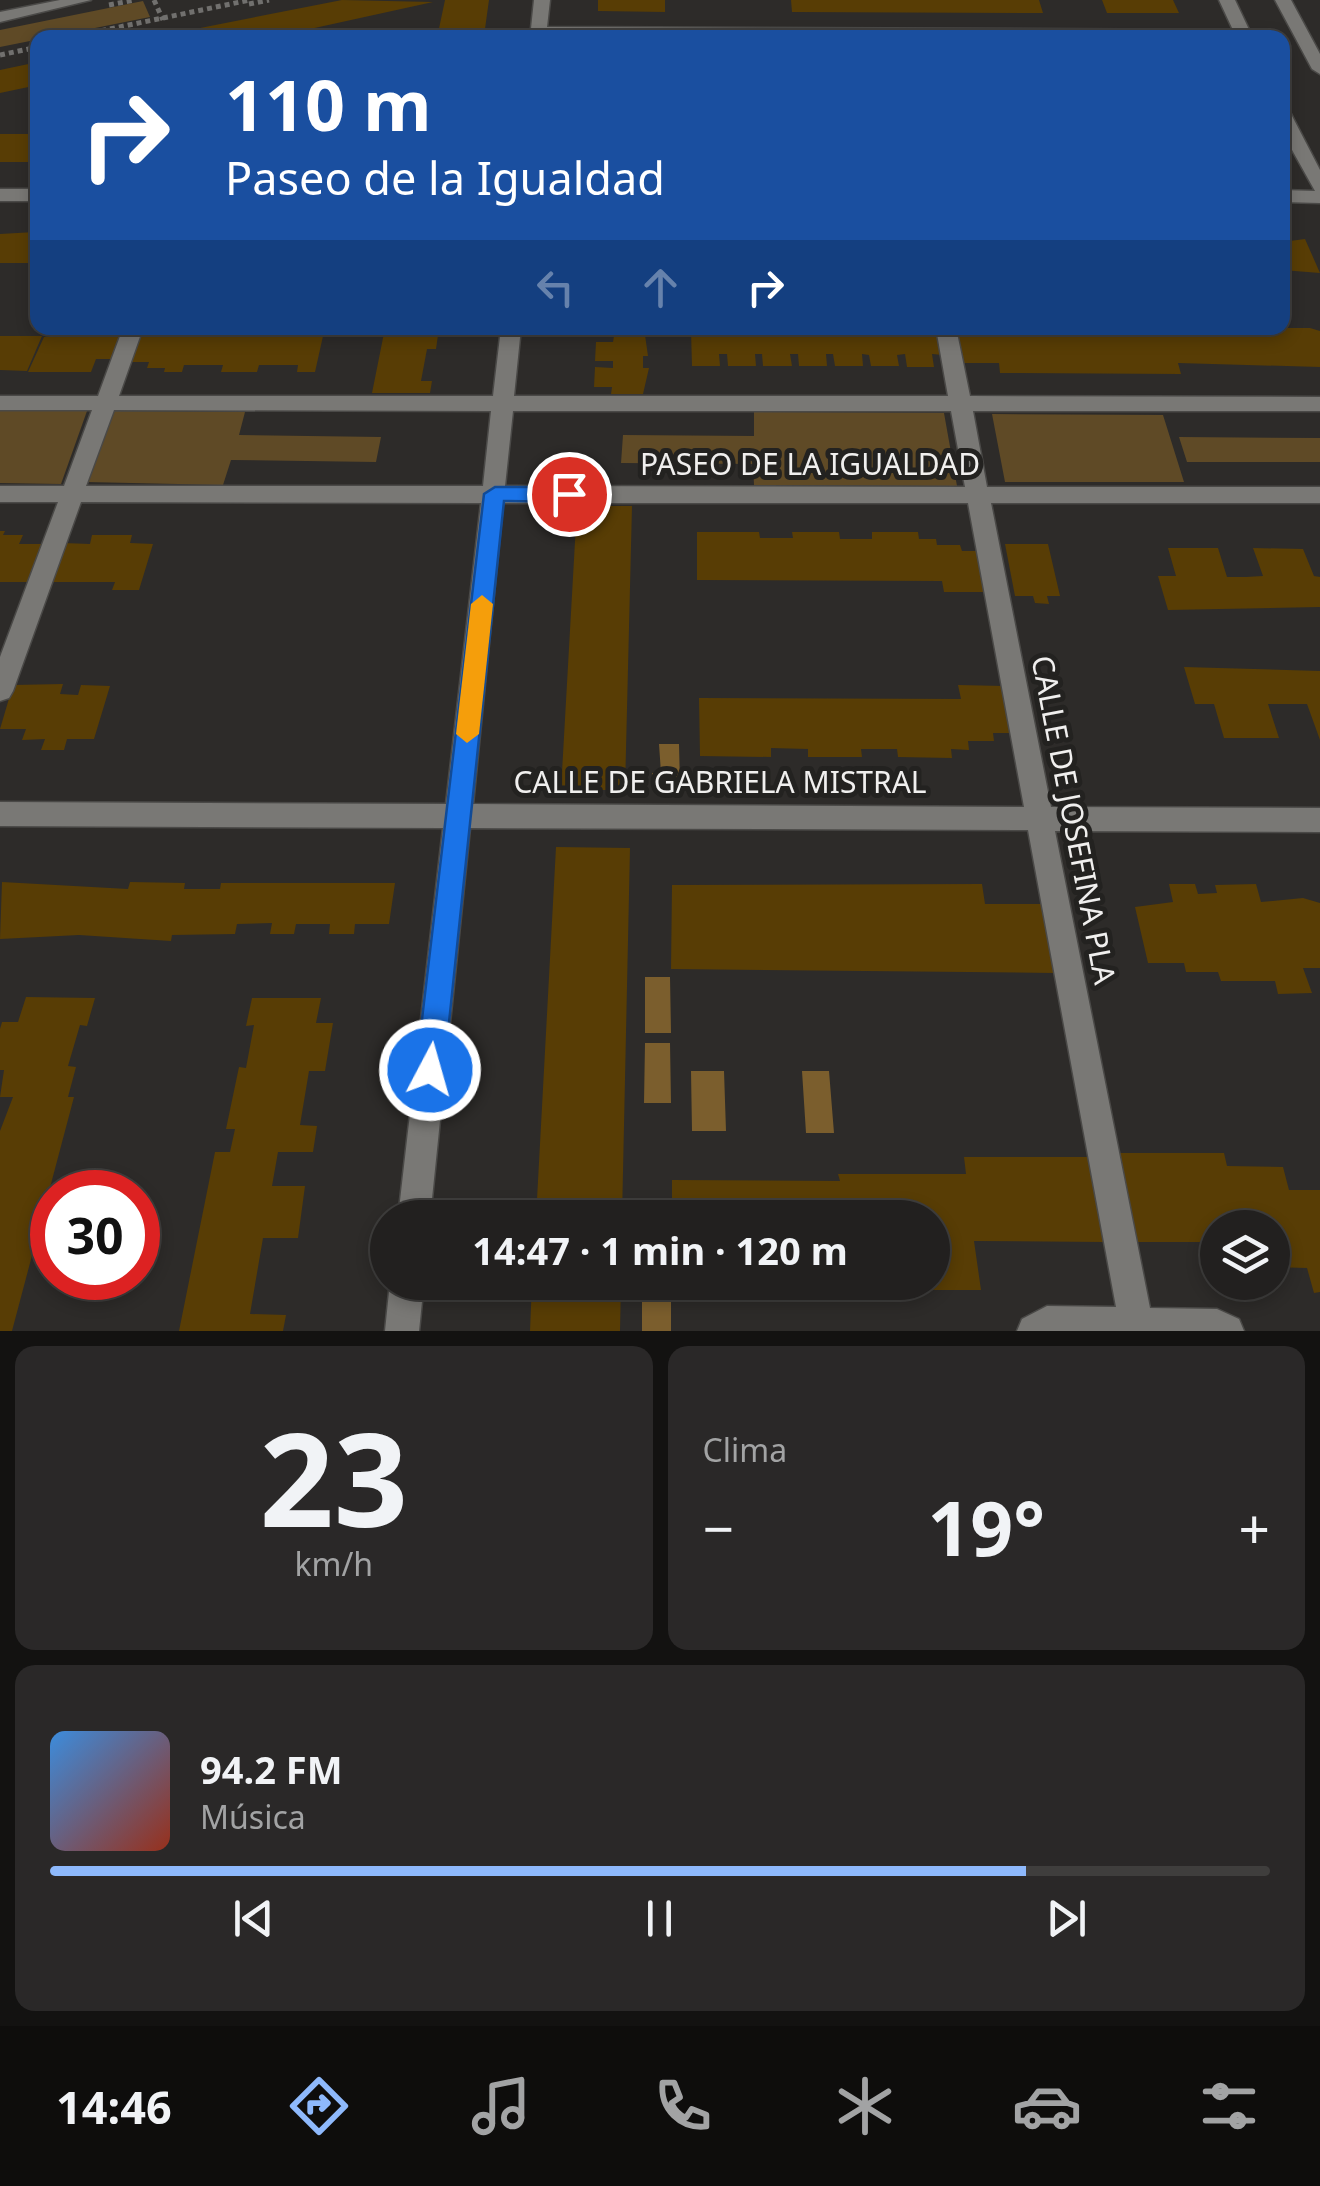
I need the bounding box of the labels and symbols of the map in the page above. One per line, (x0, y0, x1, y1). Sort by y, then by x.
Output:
street label: PASEO DE LA IGUALDAD (640, 443, 980, 484)
pin (527, 452, 612, 537)
street label: CALLE DE JOSEFINA PLA (1023, 652, 1127, 988)
street label: CALLE DE GABRIELA MISTRAL (513, 761, 927, 802)
position arrow (378, 1018, 482, 1122)
speed limit sign: 30 (30, 1170, 160, 1300)

